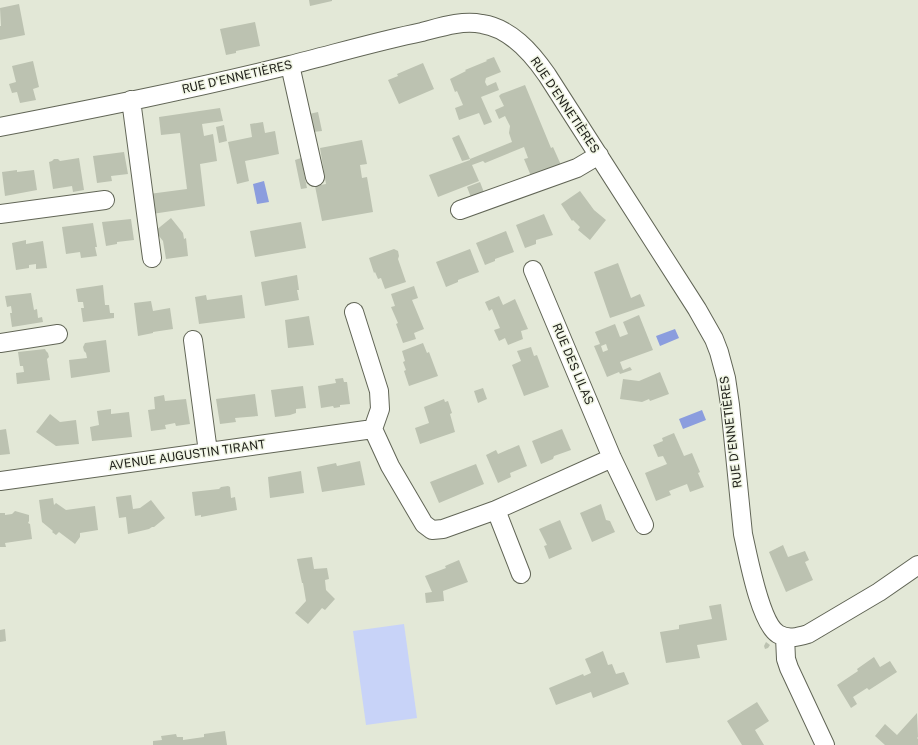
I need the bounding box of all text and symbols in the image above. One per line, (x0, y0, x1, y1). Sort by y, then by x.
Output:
street label: RUE D'ENNETIÈRES (528, 54, 602, 156)
street label: RUE D'ENNETIÈRES (180, 57, 294, 97)
street label: RUE DES LILAS (550, 321, 596, 407)
street label: RUE D'ENNETIÈRES (717, 375, 745, 489)
street label: AVENUE AUGUSTIN TIRANT (108, 437, 266, 473)

